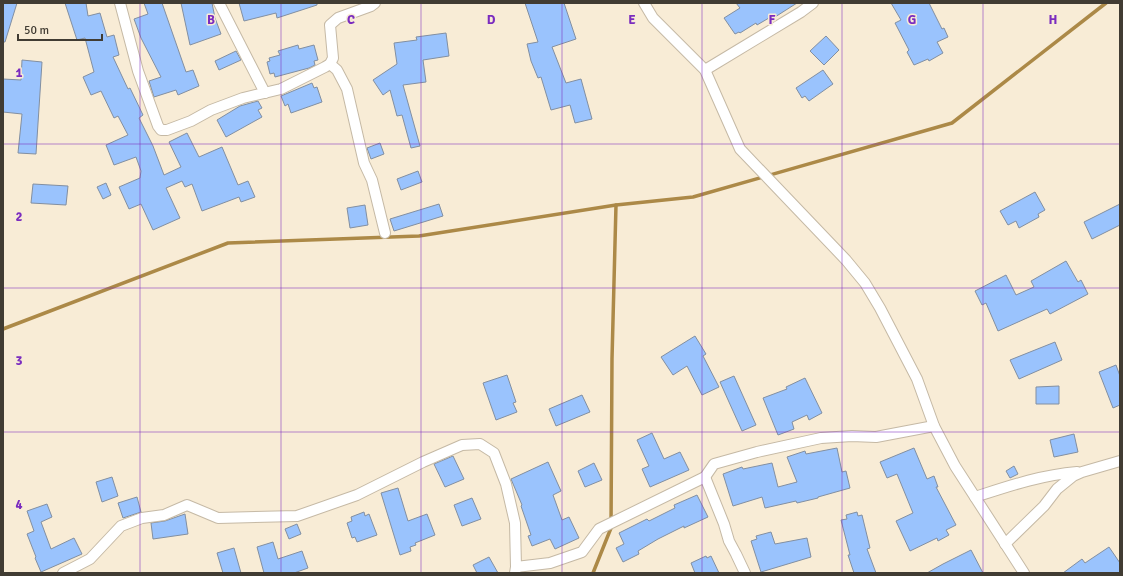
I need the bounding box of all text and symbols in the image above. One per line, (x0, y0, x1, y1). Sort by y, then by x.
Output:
text: B (207, 12, 215, 28)
text: C (347, 12, 355, 28)
text: D (487, 12, 496, 28)
text: E (628, 12, 636, 28)
text: F (769, 12, 776, 28)
text: G (908, 12, 916, 28)
text: H (1049, 12, 1057, 28)
scale bar (18, 16, 102, 42)
text: 50 m (24, 23, 49, 38)
text: 1 (15, 65, 23, 81)
text: 2 (15, 209, 23, 225)
text: 3 (15, 353, 23, 369)
text: 4 (15, 497, 23, 513)

